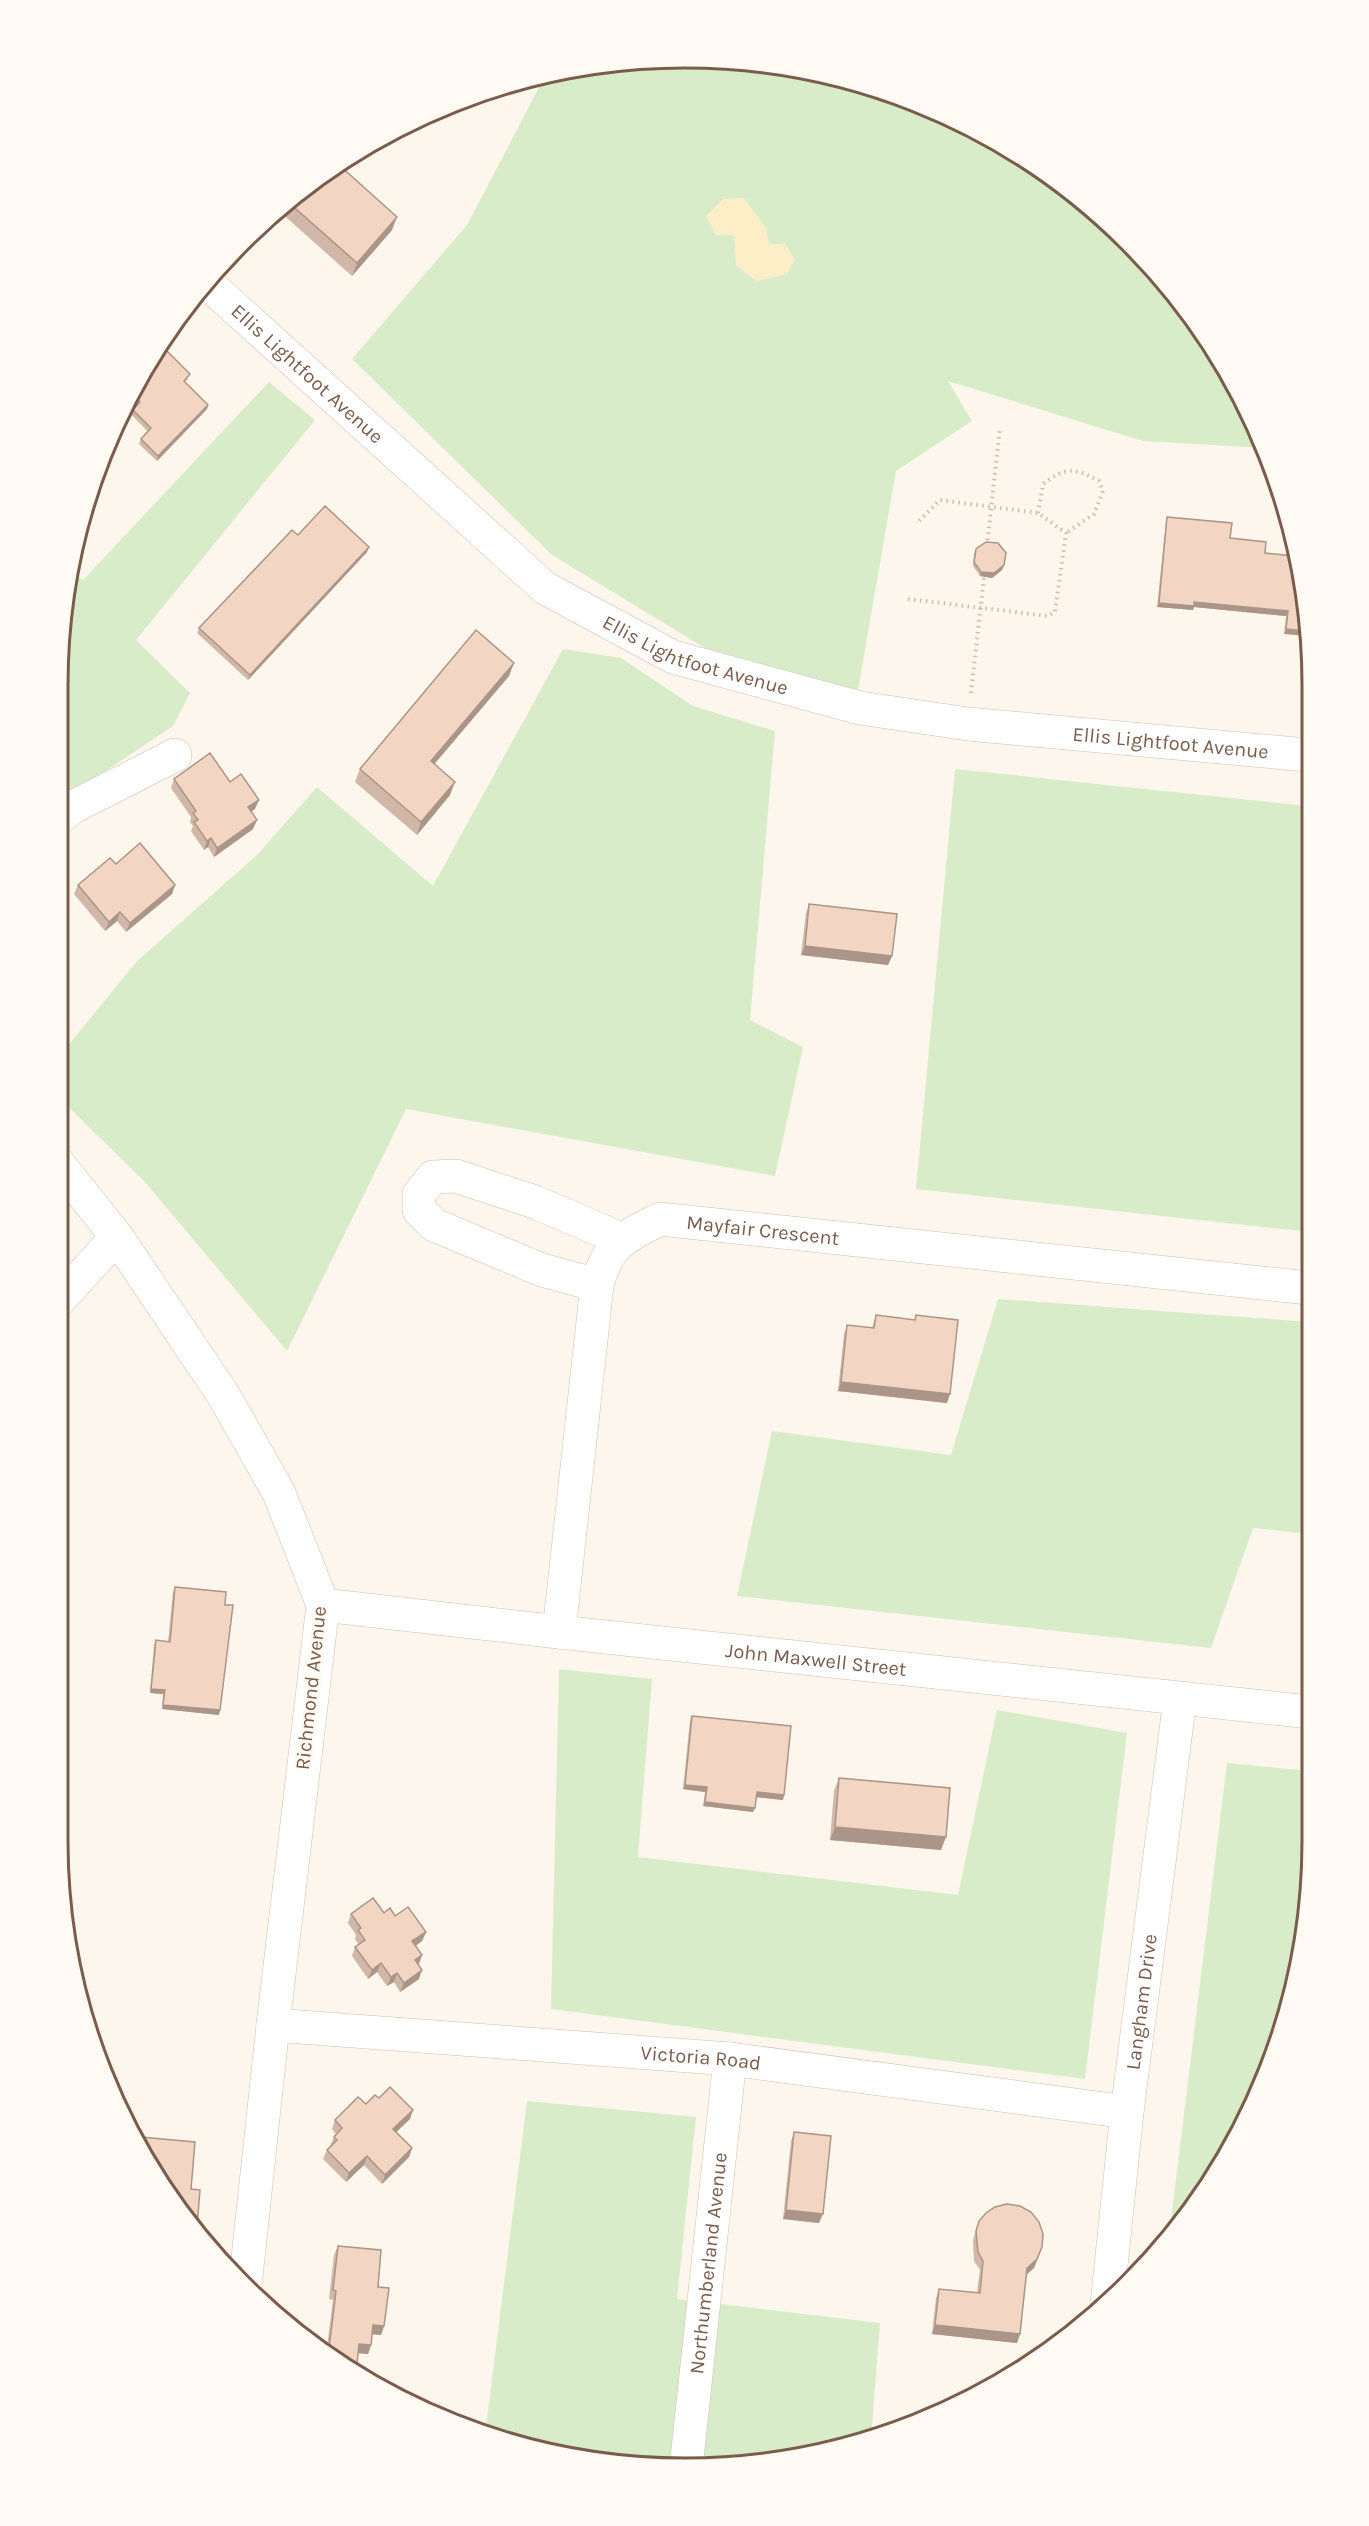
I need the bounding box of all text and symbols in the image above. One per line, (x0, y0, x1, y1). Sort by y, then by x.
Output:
street label: Ellis Lightfoot Avenue (227, 299, 388, 448)
street label: Ellis Lightfoot Avenue (599, 610, 791, 699)
street label: Ellis Lightfoot Avenue (1072, 722, 1270, 763)
street label: Mayfair Crescent (685, 1210, 841, 1250)
street label: Richmond Avenue (291, 1605, 331, 1771)
street label: John Maxwell Street (724, 1638, 908, 1680)
street label: Langham Drive (1121, 1933, 1161, 2071)
street label: Victoria Road (640, 2041, 763, 2075)
street label: Northumberland Avenue (685, 2151, 731, 2375)

